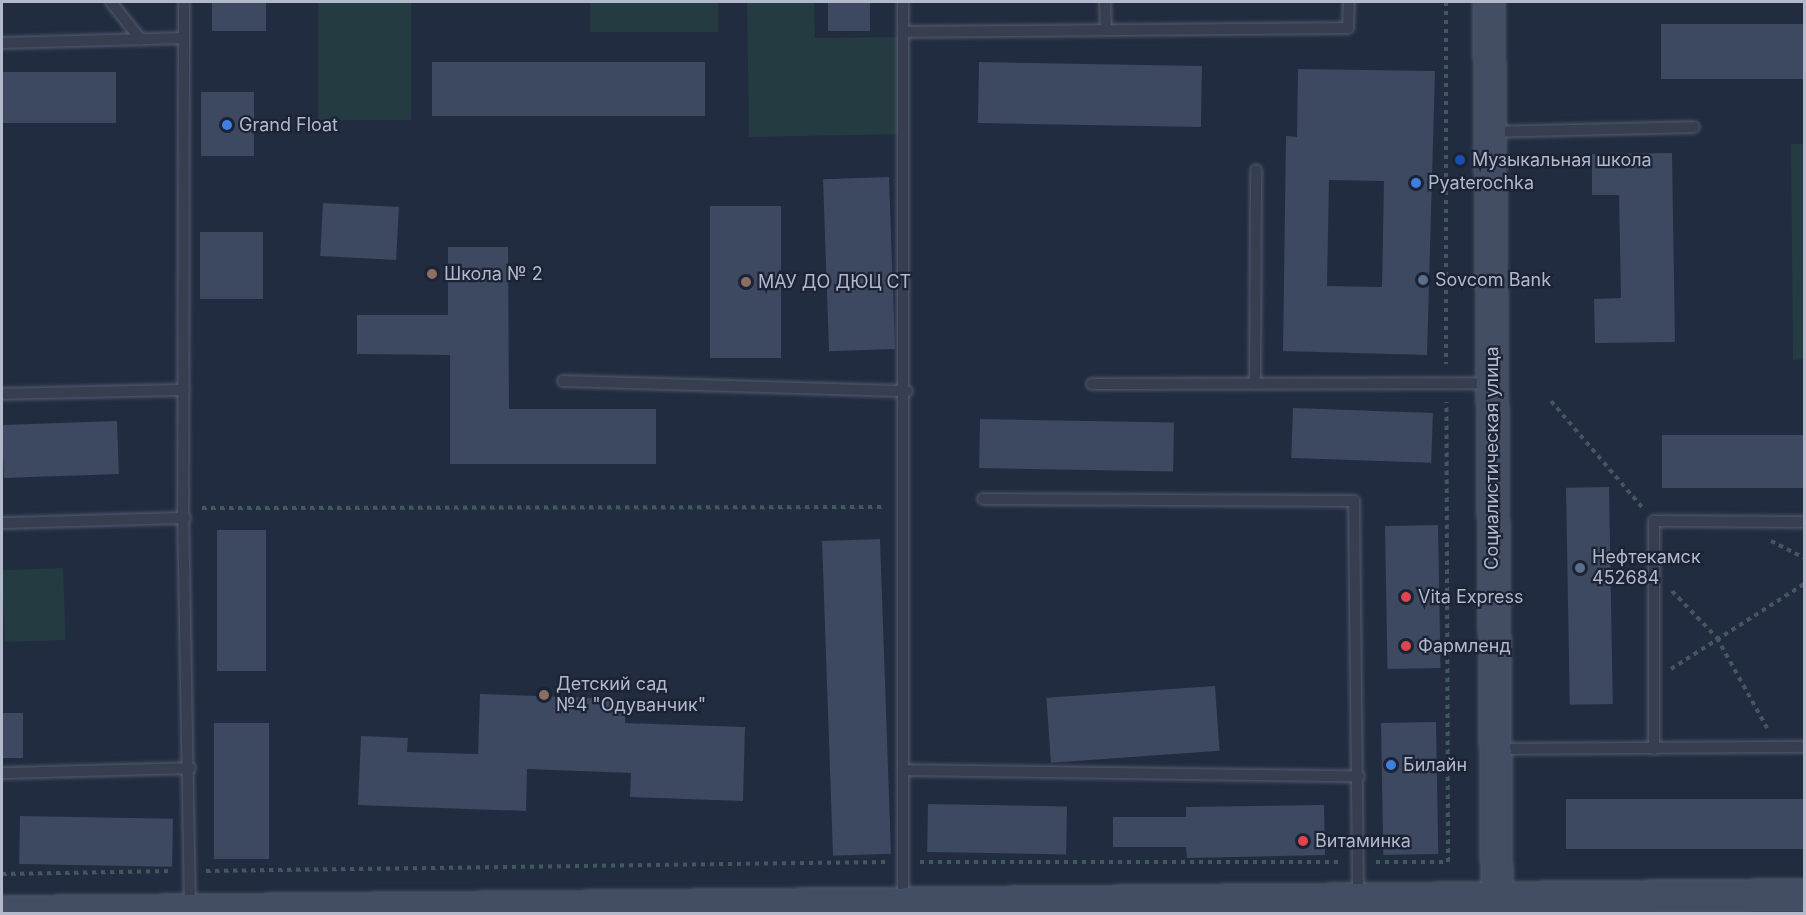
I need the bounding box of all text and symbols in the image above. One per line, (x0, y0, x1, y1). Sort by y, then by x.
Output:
place label: Grand Float (239, 114, 338, 136)
marker: Grand Float (220, 118, 234, 132)
place label: Музыкальная школа (1472, 149, 1652, 171)
marker: Музыкальная школа (1453, 153, 1467, 167)
place label: Pyaterochka (1428, 172, 1534, 194)
marker: Pyaterochka (1409, 176, 1423, 190)
place label: Школа № 2 (444, 263, 543, 285)
marker: Школа № 2 (425, 267, 439, 281)
place label: Sovcom Bank (1435, 269, 1551, 291)
place label: МАУ ДО ДЮЦ СТ (758, 271, 911, 293)
marker: Sovcom Bank (1416, 273, 1430, 287)
marker: МАУ ДО ДЮЦ СТ (739, 275, 753, 289)
street label: Социалистическая улица (1481, 346, 1503, 570)
place label: Нефтекамск 452684 (1592, 547, 1701, 590)
marker: Нефтекамск 452684 (1573, 561, 1587, 575)
place label: Vita Express (1418, 586, 1524, 608)
marker: Vita Express (1399, 590, 1413, 604)
place label: Фармленд (1418, 635, 1511, 657)
marker: Фармленд (1399, 639, 1413, 653)
place label: Детский сад №4 "Одуванчик" (556, 674, 706, 716)
marker: Детский сад №4 "Одуванчик" (537, 688, 551, 702)
place label: Билайн (1403, 754, 1467, 776)
marker: Билайн (1384, 758, 1398, 772)
place label: Витаминка (1315, 830, 1411, 852)
marker: Витаминка (1296, 834, 1310, 848)

